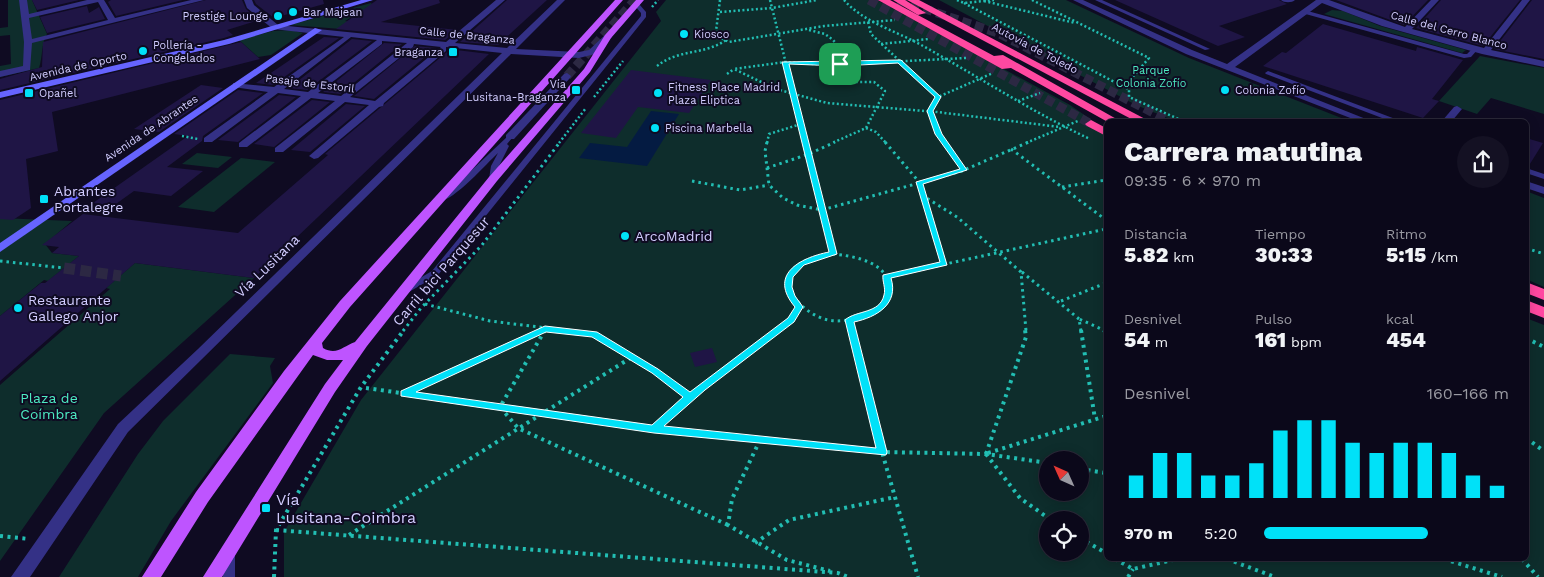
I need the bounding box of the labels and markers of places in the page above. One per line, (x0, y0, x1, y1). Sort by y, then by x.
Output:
marker: Bar Majean (287, 6, 299, 18)
place label: Bar Majean (303, 6, 362, 19)
place label: Prestige Lounge (183, 10, 268, 23)
marker: Prestige Lounge (272, 10, 284, 22)
marker: Kiosco (678, 28, 690, 40)
place label: Kiosco (694, 28, 729, 41)
place label: Pollería - Congelados (153, 39, 215, 65)
pin (819, 43, 861, 85)
marker: Pollería - Congelados (137, 45, 149, 57)
place label: Braganza (394, 46, 443, 59)
marker: Braganza (447, 46, 459, 58)
place label: Vía Lusitana-Braganza (466, 78, 566, 104)
place label: Fitness Place Madrid Plaza Eliptica (668, 81, 780, 107)
marker: Vía Lusitana-Braganza (570, 84, 582, 96)
marker: Colonia Zofío (1219, 84, 1231, 96)
place label: Colonia Zofío (1235, 84, 1306, 97)
marker: Opañel (23, 87, 35, 99)
place label: Opañel (39, 87, 77, 100)
marker: Fitness Place Madrid Plaza Eliptica (652, 87, 664, 99)
marker: Piscina Marbella (649, 122, 661, 134)
place label: Piscina Marbella (665, 122, 752, 135)
place label: Abrantes Portalegre (54, 183, 123, 215)
marker: Abrantes Portalegre (38, 193, 50, 205)
place label: ArcoMadrid (635, 228, 713, 244)
marker: ArcoMadrid (619, 230, 631, 242)
place label: Restaurante Gallego Anjor (28, 292, 119, 324)
marker: Restaurante Gallego Anjor (12, 302, 24, 314)
place label: Vía Lusitana-Coimbra (276, 490, 416, 527)
marker: Vía Lusitana-Coimbra (260, 502, 272, 514)

